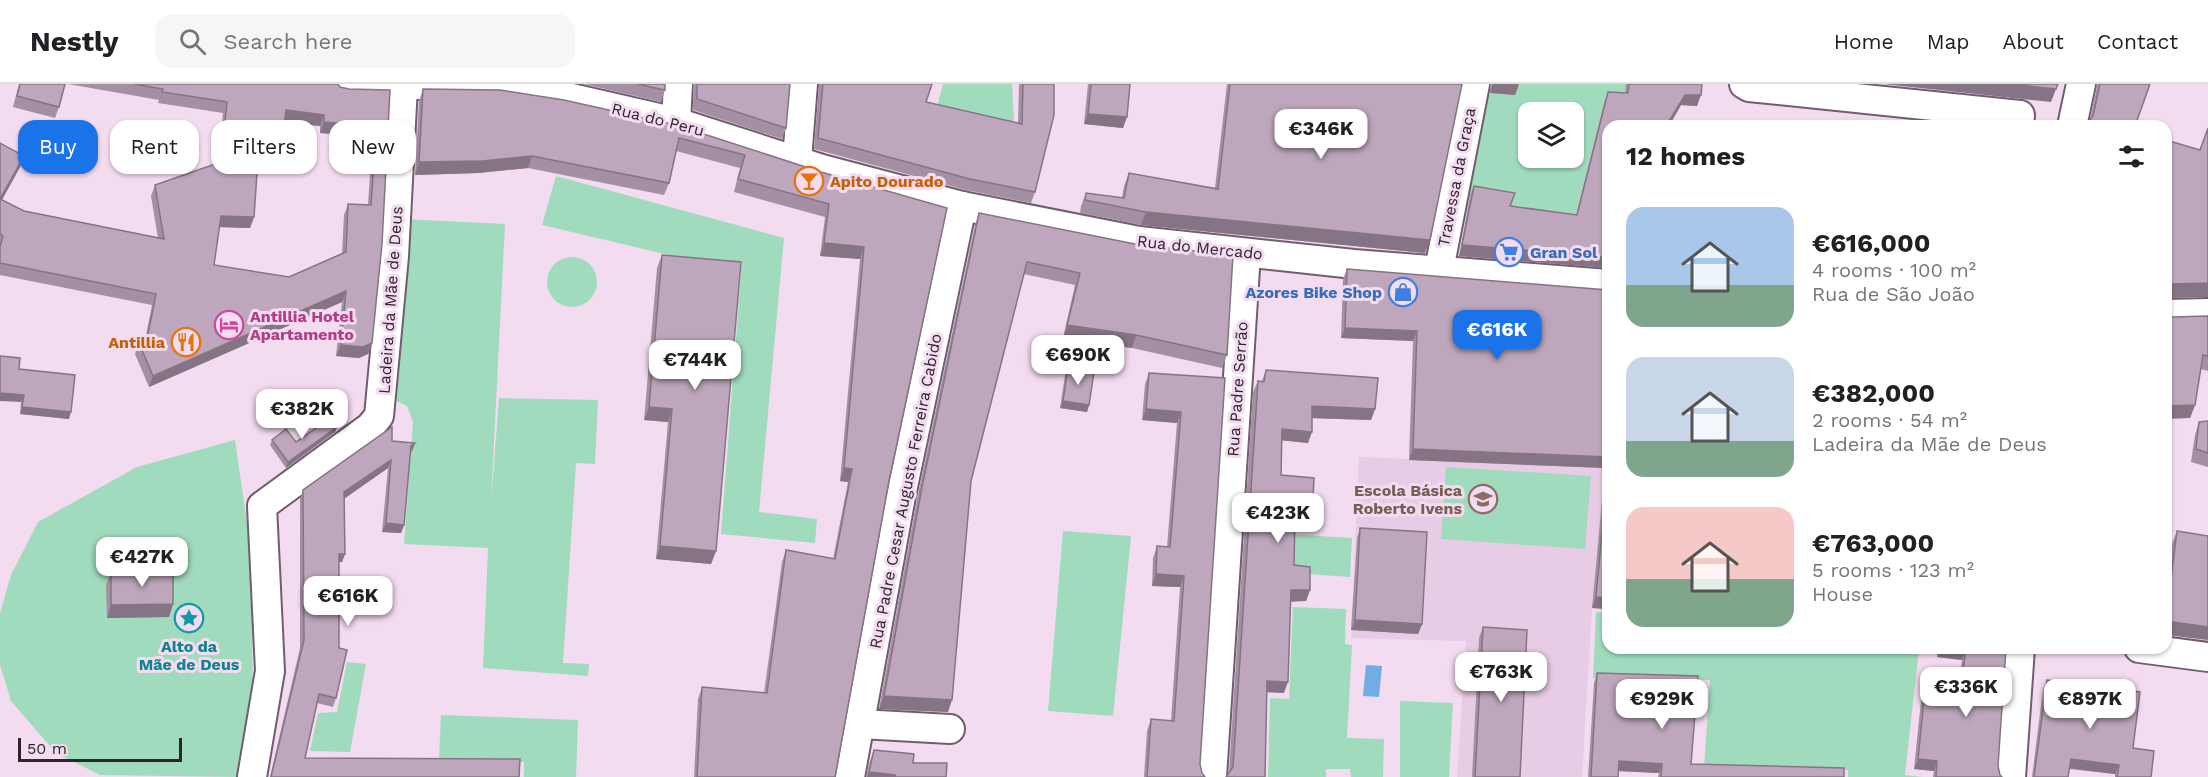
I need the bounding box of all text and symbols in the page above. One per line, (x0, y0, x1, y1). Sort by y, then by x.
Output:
search box (155, 14, 575, 68)
text: Nestly (30, 25, 119, 58)
icon: search (176, 25, 209, 58)
text: Search here (224, 29, 352, 54)
text: Home (1834, 29, 1894, 54)
text: Map (1927, 29, 1970, 54)
text: About (2003, 29, 2064, 54)
text: Contact (2097, 29, 2178, 54)
street label: Rua do Peru (610, 99, 706, 140)
map controls (1518, 102, 1584, 168)
button: layers (1518, 102, 1584, 168)
street label: Travessa da Graça (1434, 106, 1479, 248)
pin: €346K (1279, 109, 1363, 160)
text: €346K (1289, 116, 1354, 140)
chip: Buy (18, 120, 98, 174)
chip: Rent (110, 120, 199, 174)
chip: Filters (211, 120, 317, 174)
chip: New (329, 120, 416, 174)
icon: filters (2115, 140, 2148, 173)
text: 12 homes (1626, 141, 1745, 171)
bar icon: Apito Dourado (793, 165, 825, 197)
place label: Apito Dourado (830, 172, 944, 191)
street label: Ladeira da Mãe de Deus (374, 206, 407, 394)
text: €616,000 (1812, 228, 1931, 258)
street label: Rua do Mercado (1136, 231, 1264, 264)
icon: home (1674, 231, 1746, 303)
supermarket icon: Gran Sol (1493, 236, 1525, 268)
place label: Gran Sol (1530, 243, 1598, 262)
text: 4 rooms · 100 m² (1812, 258, 1976, 282)
shop icon: Azores Bike Shop (1387, 276, 1419, 308)
text: Rua de São João (1812, 282, 1975, 306)
place label: Azores Bike Shop (1245, 283, 1382, 302)
place label: Antillia Hotel Apartamento (250, 307, 355, 344)
hotel icon: Antillia Hotel Apartamento (213, 309, 245, 341)
pin: €616K (1455, 310, 1539, 361)
text: €616K (1467, 317, 1527, 341)
street label: Rua Padre Serrão (1223, 321, 1252, 457)
restaurant icon: Antillia (170, 326, 202, 358)
street label: Rua Padre Cesar Augusto Ferreira Cabido (866, 332, 945, 650)
place label: Antillia (108, 333, 166, 352)
pin: €690K (1036, 335, 1120, 386)
pin: €744K (653, 340, 737, 391)
text: €690K (1045, 342, 1111, 366)
text: €744K (663, 347, 727, 371)
text: €382,000 (1812, 378, 1935, 408)
icon: home (1674, 381, 1746, 453)
pin: €382K (260, 389, 344, 440)
text: €382K (270, 396, 334, 420)
text: 2 rooms · 54 m² (1812, 408, 1967, 432)
text: Ladeira da Mãe de Deus (1812, 432, 2047, 456)
place label: Escola Básica Roberto Ivens (1353, 481, 1463, 518)
school or university icon: Escola Básica Roberto Ivens (1467, 483, 1499, 515)
pin: €423K (1236, 493, 1320, 544)
text: €423K (1246, 500, 1310, 524)
text: €763,000 (1812, 528, 1934, 558)
icon: home (1674, 531, 1746, 603)
pin: €427K (100, 537, 184, 588)
text: €427K (110, 544, 174, 568)
text: 5 rooms · 123 m² (1812, 558, 1974, 582)
pin: €616K (306, 576, 390, 627)
text: House (1812, 582, 1873, 606)
text: €616K (318, 583, 378, 607)
place icon: Alto da Mãe de Deus (173, 602, 205, 634)
place label: Alto da Mãe de Deus (139, 637, 240, 674)
pin: €763K (1459, 652, 1543, 703)
text: €763K (1469, 659, 1533, 683)
pin: €336K (1924, 667, 2008, 718)
text: €336K (1934, 674, 1998, 698)
pin: €929K (1620, 679, 1704, 730)
pin: €897K (2048, 679, 2132, 730)
text: €929K (1630, 686, 1694, 710)
text: €897K (2058, 686, 2122, 710)
scale bar (18, 735, 182, 762)
text: 50 m (27, 739, 67, 758)

